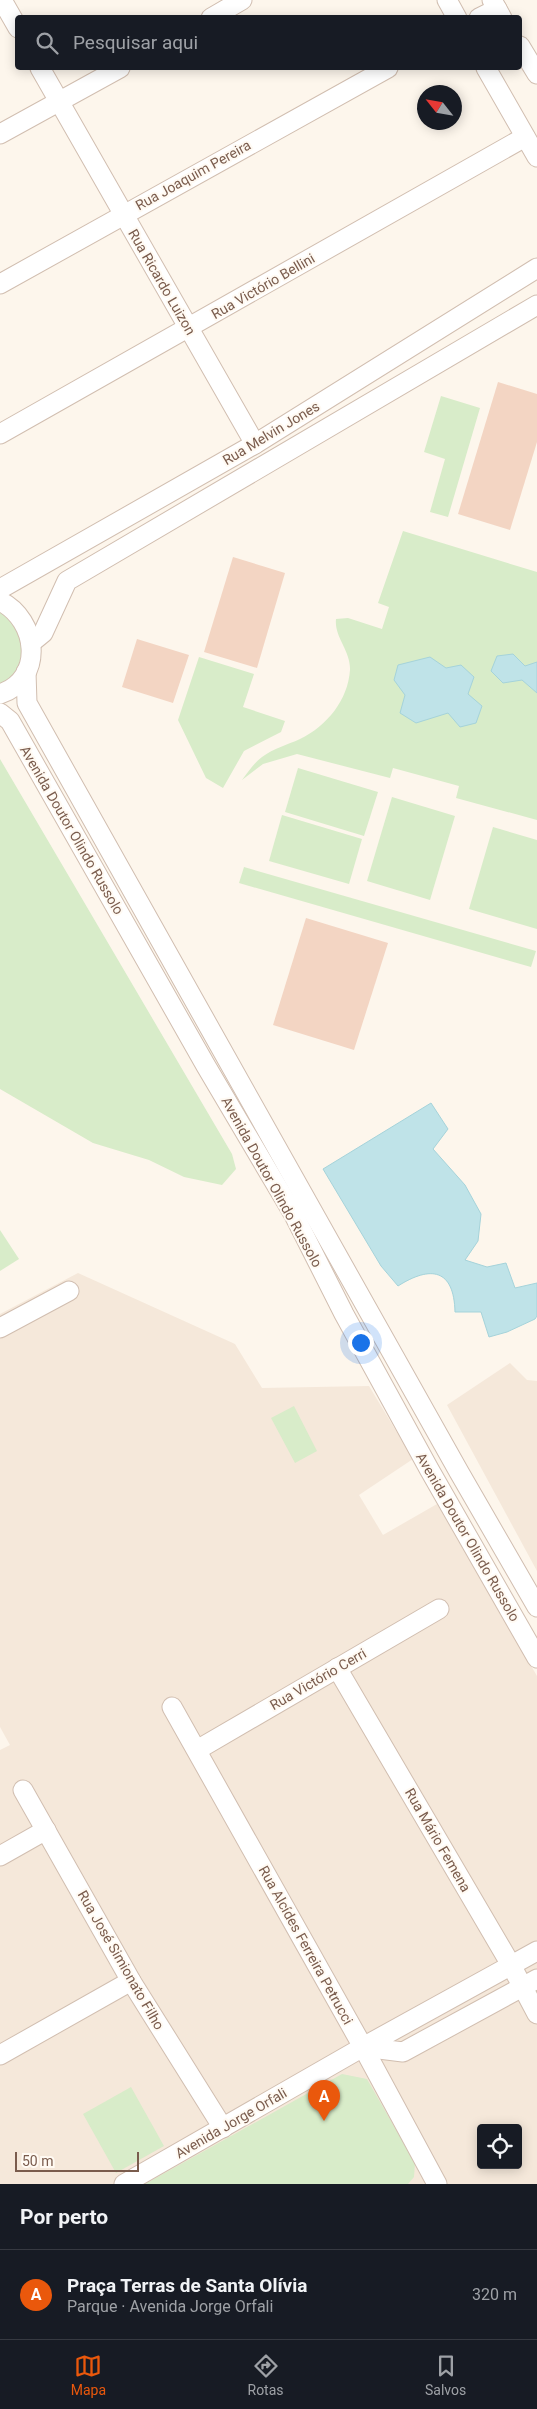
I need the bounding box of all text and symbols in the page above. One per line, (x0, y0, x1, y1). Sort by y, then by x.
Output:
search box (15, 15, 522, 70)
icon: search (33, 29, 61, 57)
text: Pesquisar aqui (73, 31, 198, 54)
north arrow (417, 85, 462, 130)
street label: Rua Joaquim Pereira (133, 137, 253, 213)
street label: Rua Ricardo Luizon (125, 226, 199, 338)
street label: Rua Victório Bellini (209, 250, 317, 322)
street label: Rua Melvin Jones (220, 398, 322, 468)
street label: Avenida Doutor Olindo Russolo (17, 743, 127, 917)
street label: Avenida Doutor Olindo Russolo (218, 1094, 326, 1270)
your location (348, 1330, 374, 1356)
street label: Avenida Doutor Olindo Russolo (413, 1450, 523, 1624)
street label: Rua Victório Cerri (267, 1645, 369, 1713)
street label: Rua Mário Femena (402, 1785, 474, 1895)
street label: Rua Alcídes Ferreira Petrucci (256, 1863, 356, 2027)
street label: Rua José Simionato Filho (75, 1888, 167, 2032)
pin: A (308, 2080, 340, 2121)
street label: Avenida Jorge Orfali (172, 2085, 290, 2161)
map controls (477, 2124, 522, 2169)
button: locate (477, 2124, 522, 2169)
scale bar (15, 2149, 139, 2172)
text: 50 m (22, 2153, 54, 2169)
text: Por perto (20, 2205, 108, 2229)
text: Praça Terras de Santa Olívia (67, 2274, 307, 2297)
text: A (31, 2285, 41, 2304)
text: 320 m (472, 2285, 517, 2304)
text: Parque · Avenida Jorge Orfali (67, 2297, 273, 2316)
tab: Mapa (71, 2352, 106, 2398)
tab: Rotas (248, 2352, 284, 2398)
tab: Salvos (425, 2352, 466, 2398)

